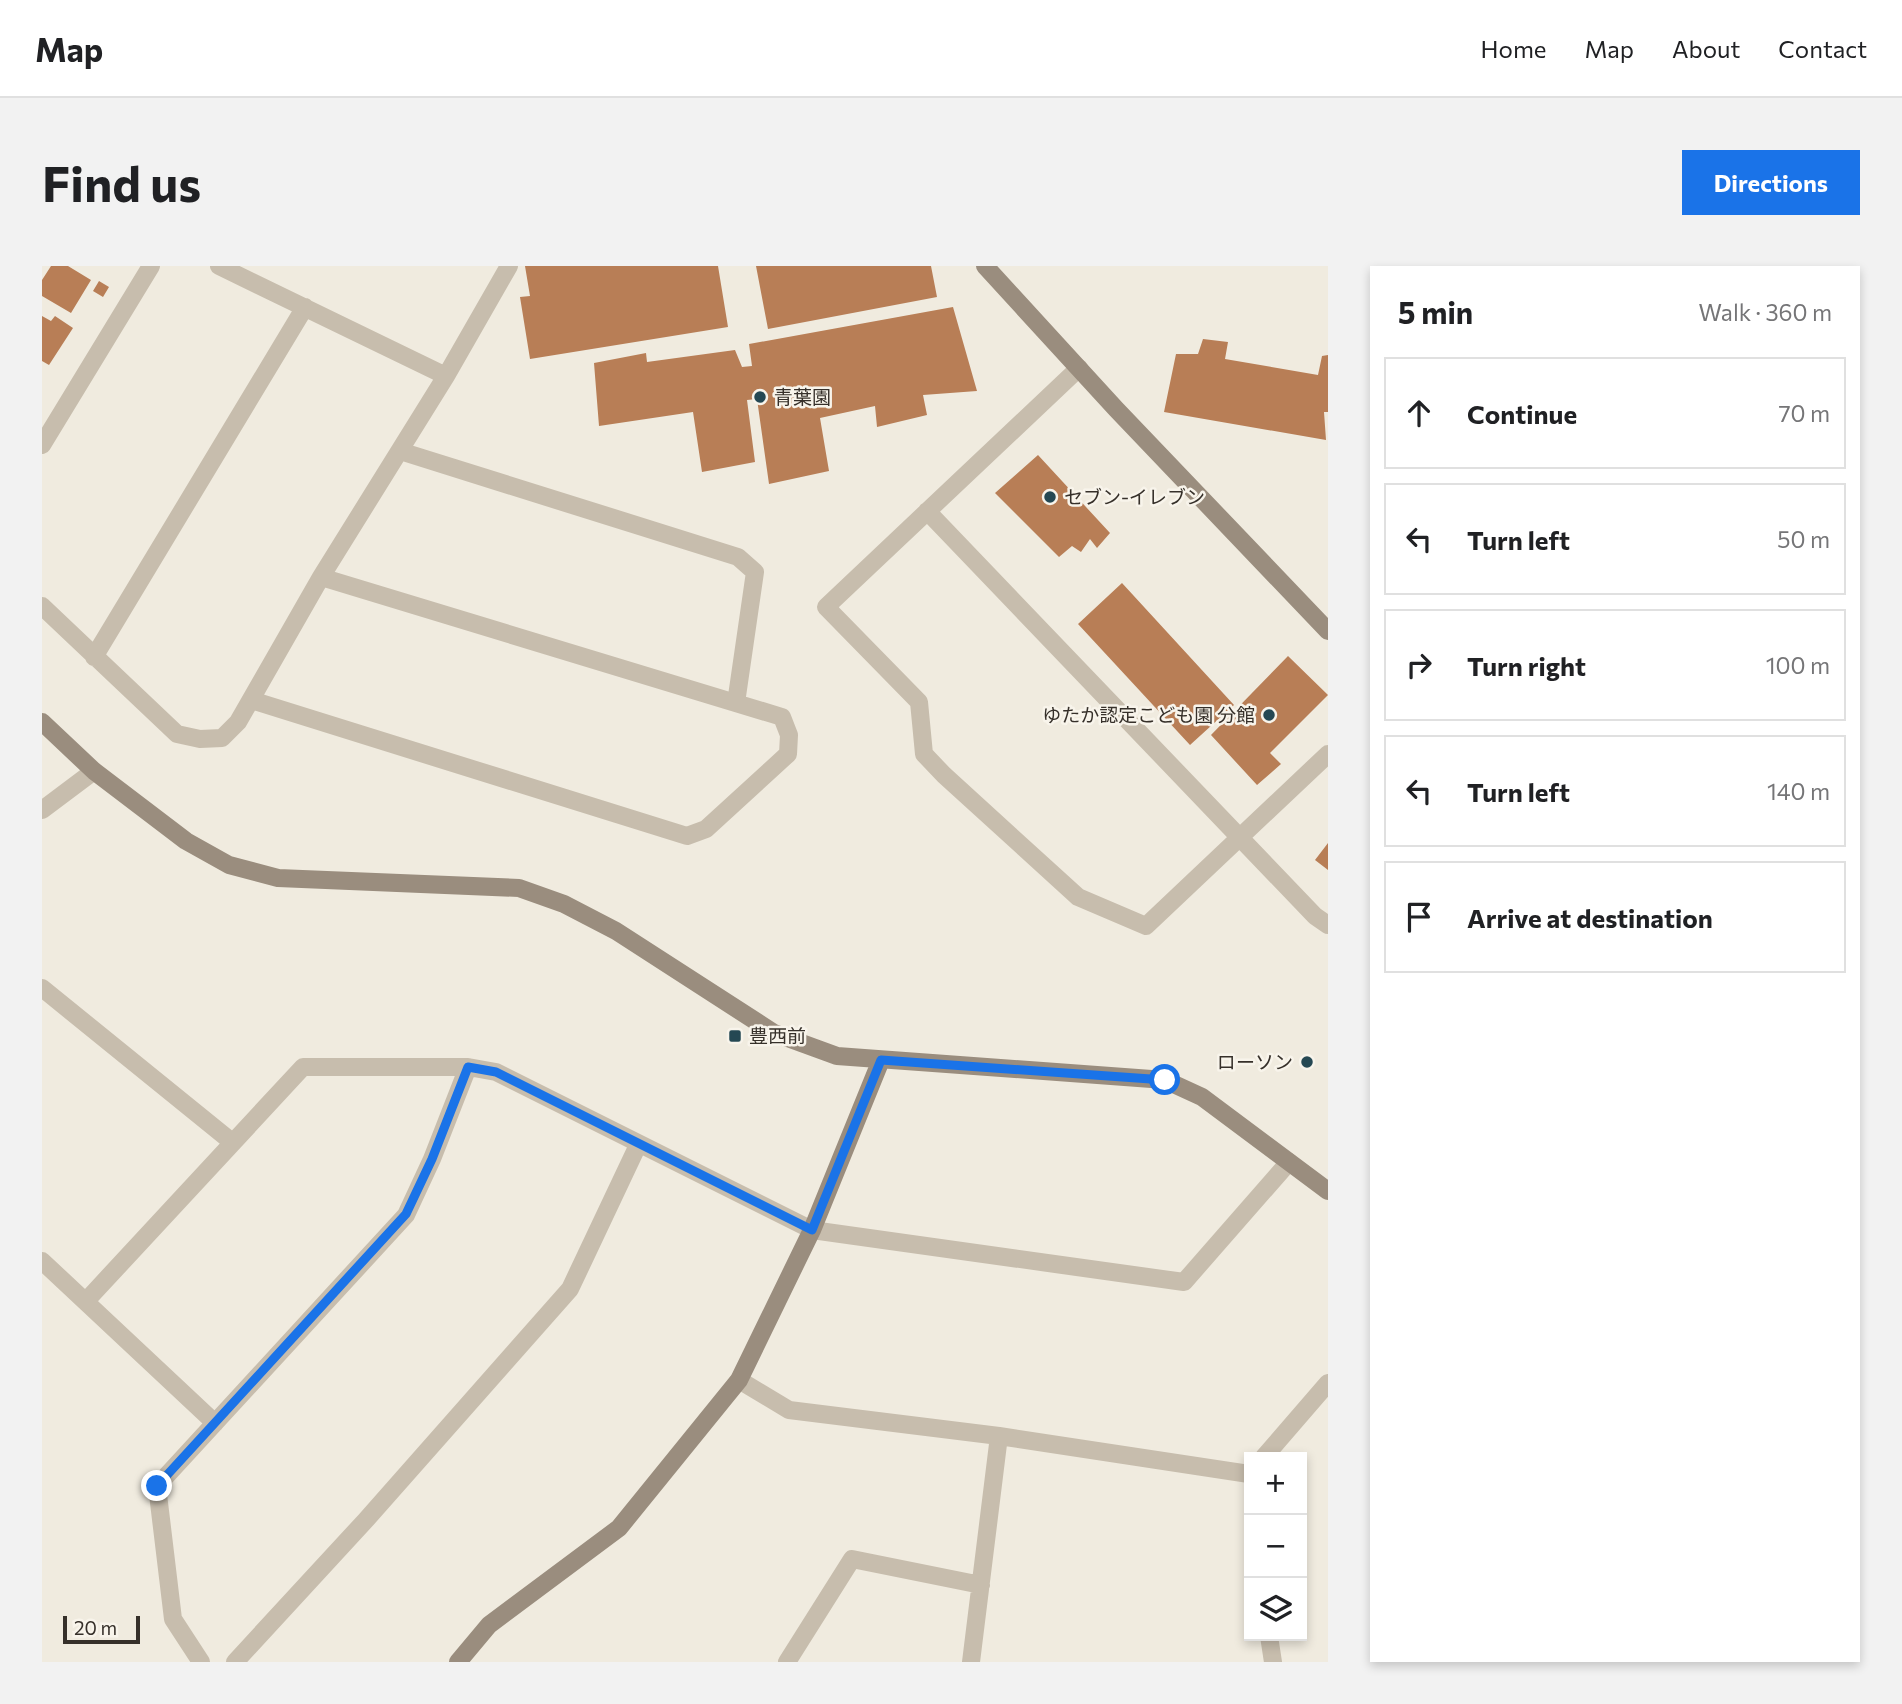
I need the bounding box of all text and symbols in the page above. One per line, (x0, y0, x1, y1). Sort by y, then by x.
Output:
text: Map (35, 28, 103, 69)
text: Home (1481, 34, 1547, 63)
text: Map (1585, 34, 1634, 63)
text: About (1672, 34, 1740, 63)
text: Contact (1778, 34, 1867, 63)
button: Directions (1682, 150, 1860, 215)
text: Find us (42, 152, 201, 212)
text: 5 min (1398, 293, 1473, 330)
text: Walk · 360 m (1699, 298, 1832, 326)
place label: 青葉園 (774, 385, 831, 408)
marker: 青葉園 (752, 389, 768, 405)
icon: ahead (1400, 394, 1438, 432)
text: Continue (1467, 398, 1577, 429)
text: 70 m (1778, 399, 1830, 427)
place label: セブン-イレブン (1064, 485, 1205, 508)
marker: セブン-イレブン (1042, 489, 1058, 505)
icon: left (1400, 520, 1438, 558)
text: Turn left (1467, 524, 1570, 555)
text: 50 m (1777, 525, 1830, 553)
icon: right (1400, 646, 1438, 684)
text: Turn right (1467, 650, 1586, 681)
text: 100 m (1766, 651, 1830, 679)
place label: ゆたか認定こども園 分館 (1042, 703, 1255, 726)
marker: ゆたか認定こども園 分館 (1261, 707, 1277, 723)
icon: left (1400, 772, 1438, 810)
text: Turn left (1467, 776, 1570, 807)
text: 140 m (1767, 777, 1830, 805)
icon: arrive (1400, 898, 1438, 936)
text: Arrive at destination (1467, 902, 1713, 933)
place label: 豊西前 (749, 1024, 806, 1047)
marker: 豊西前 (727, 1028, 743, 1044)
place label: ローソン (1217, 1050, 1293, 1073)
marker: ローソン (1299, 1054, 1315, 1070)
route start (1149, 1064, 1180, 1095)
map controls (1244, 1452, 1307, 1641)
button: + (1244, 1452, 1307, 1515)
route end (141, 1470, 172, 1501)
button: − (1244, 1515, 1307, 1578)
button: layers (1244, 1578, 1307, 1641)
scale bar (63, 1613, 140, 1645)
text: 20 m (74, 1616, 117, 1639)

